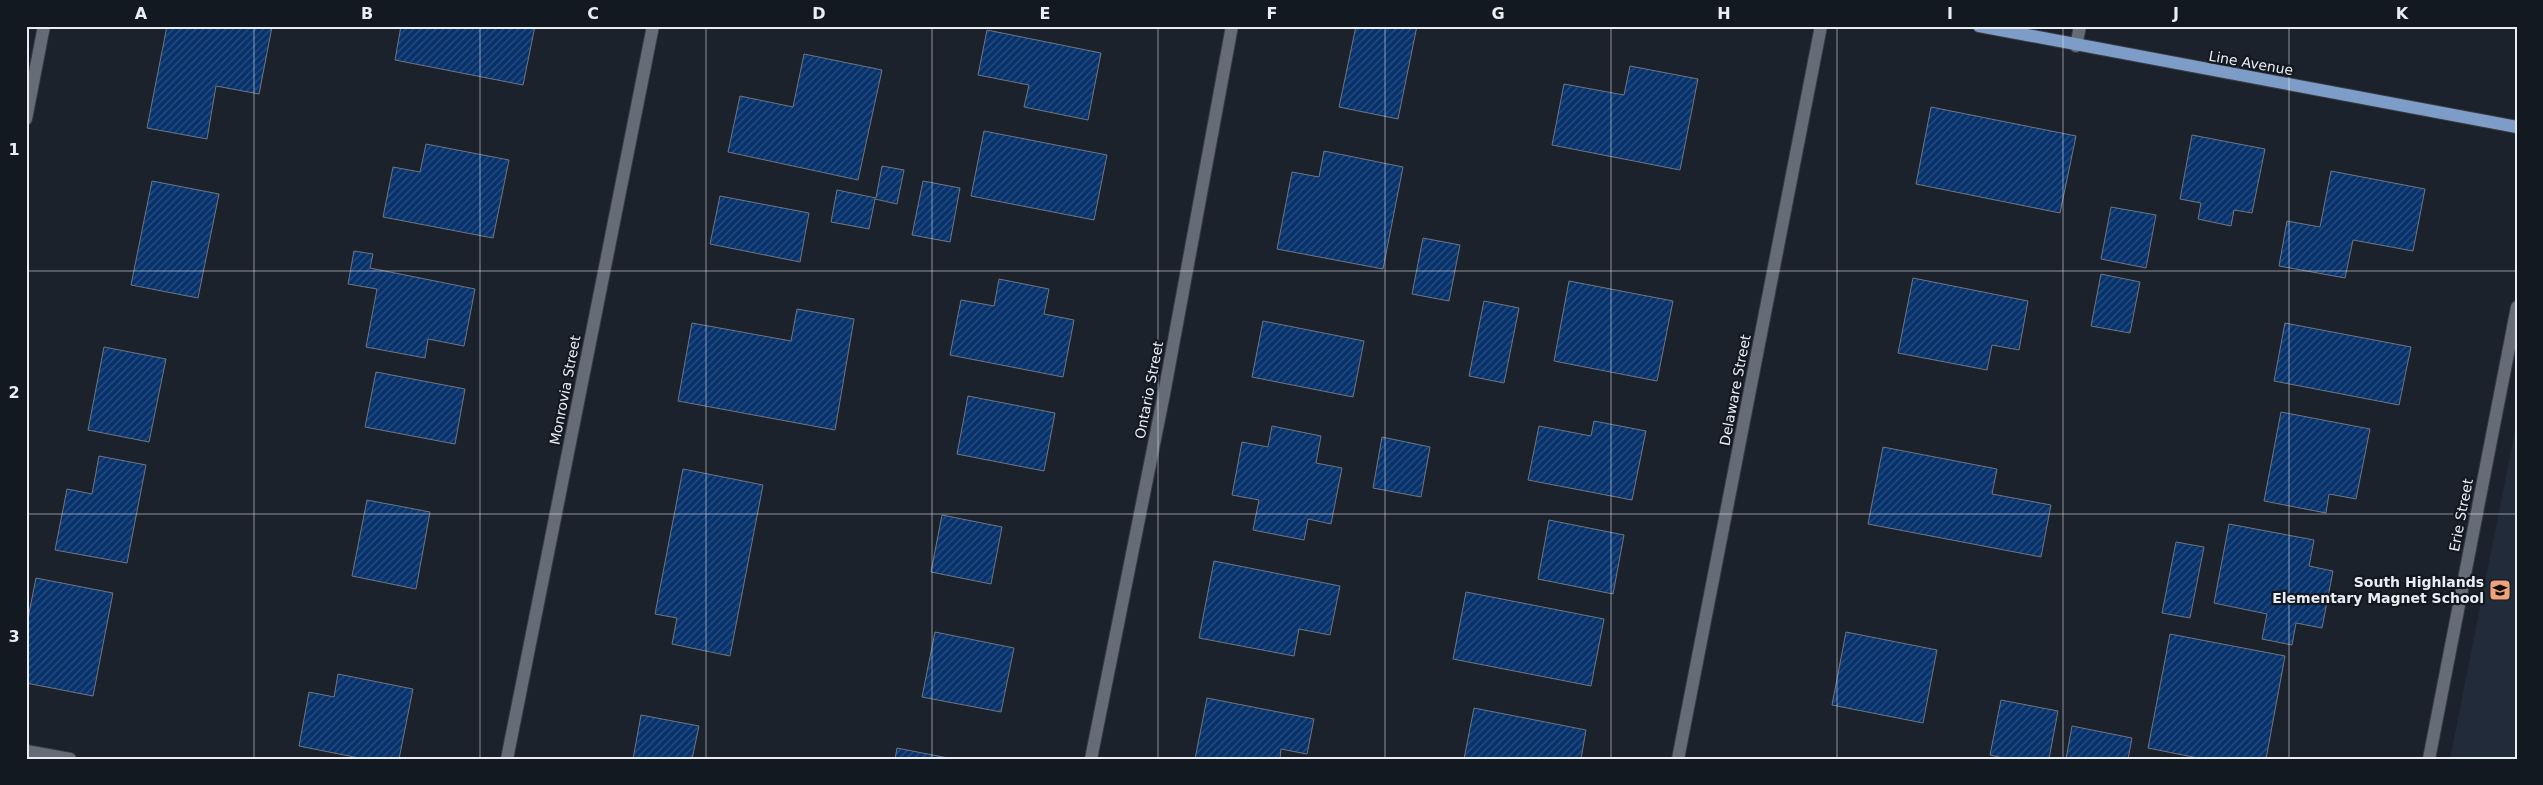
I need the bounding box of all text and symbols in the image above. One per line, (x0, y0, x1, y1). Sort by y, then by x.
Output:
text: A (135, 4, 148, 23)
text: B (361, 4, 373, 23)
text: C (587, 4, 599, 23)
text: D (812, 4, 826, 23)
text: E (1040, 4, 1050, 23)
text: F (1267, 4, 1277, 23)
text: G (1491, 4, 1505, 23)
text: H (1717, 4, 1731, 23)
text: I (1947, 4, 1953, 23)
text: J (2172, 4, 2179, 23)
text: K (2396, 4, 2409, 23)
street label: Line Avenue (2207, 48, 2295, 78)
text: 1 (8, 140, 20, 159)
street label: Monrovia Street (547, 333, 584, 446)
street label: Delaware Street (1716, 333, 1754, 447)
street label: Ontario Street (1132, 339, 1166, 440)
text: 2 (8, 383, 20, 402)
street label: Erie Street (2446, 477, 2476, 553)
place label: South Highlands Elementary Magnet School (2272, 574, 2484, 606)
school or university icon: South Highlands Elementary Magnet School (2488, 578, 2512, 602)
text: 3 (8, 627, 20, 646)

